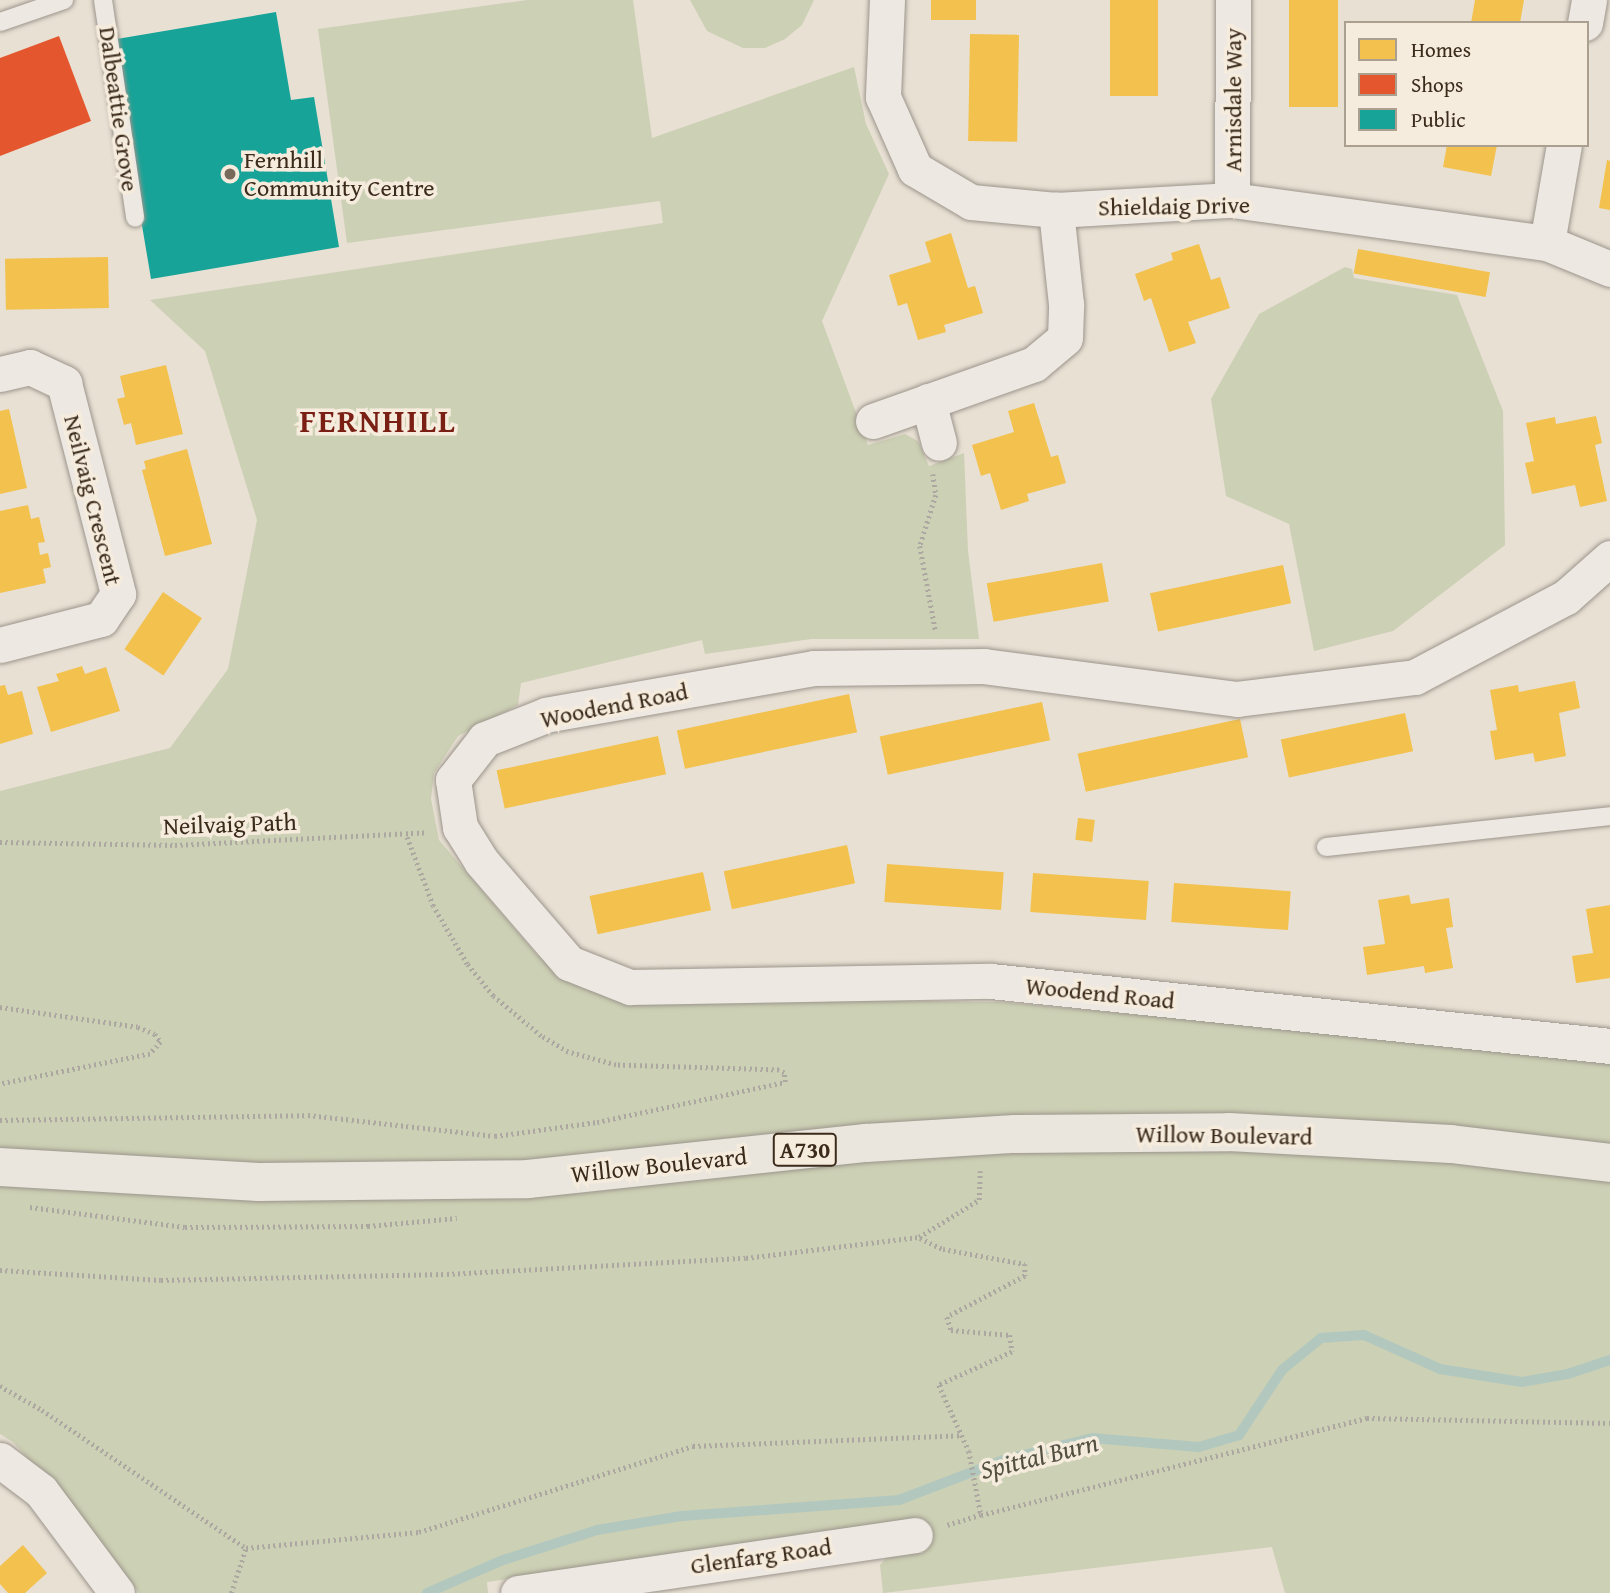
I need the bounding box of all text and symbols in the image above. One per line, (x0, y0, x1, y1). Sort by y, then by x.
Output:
legend (1344, 21, 1589, 147)
street label: Dalbeattie Grove (93, 25, 145, 193)
street label: Arnisdale Way (1219, 28, 1247, 172)
text: Homes (1411, 34, 1471, 65)
text: Shops (1411, 69, 1463, 100)
text: Public (1411, 104, 1466, 135)
place label: Fernhill Community Centre (244, 146, 434, 202)
marker: Fernhill Community Centre (222, 166, 238, 182)
street label: Shieldaig Drive (1098, 190, 1250, 222)
district label: FERNHILL (300, 402, 456, 440)
street label: Neilvaig Crescent (58, 412, 128, 588)
street label: Woodend Road (538, 677, 690, 733)
street label: Neilvaig Path (163, 807, 297, 841)
street label: Woodend Road (1024, 971, 1176, 1015)
street label: Willow Boulevard (1135, 1119, 1313, 1151)
road number: A730 (772, 1130, 838, 1170)
street label: Willow Boulevard (570, 1141, 748, 1189)
water label: Spittal Burn (977, 1426, 1101, 1486)
street label: Glenfarg Road (689, 1532, 833, 1580)

